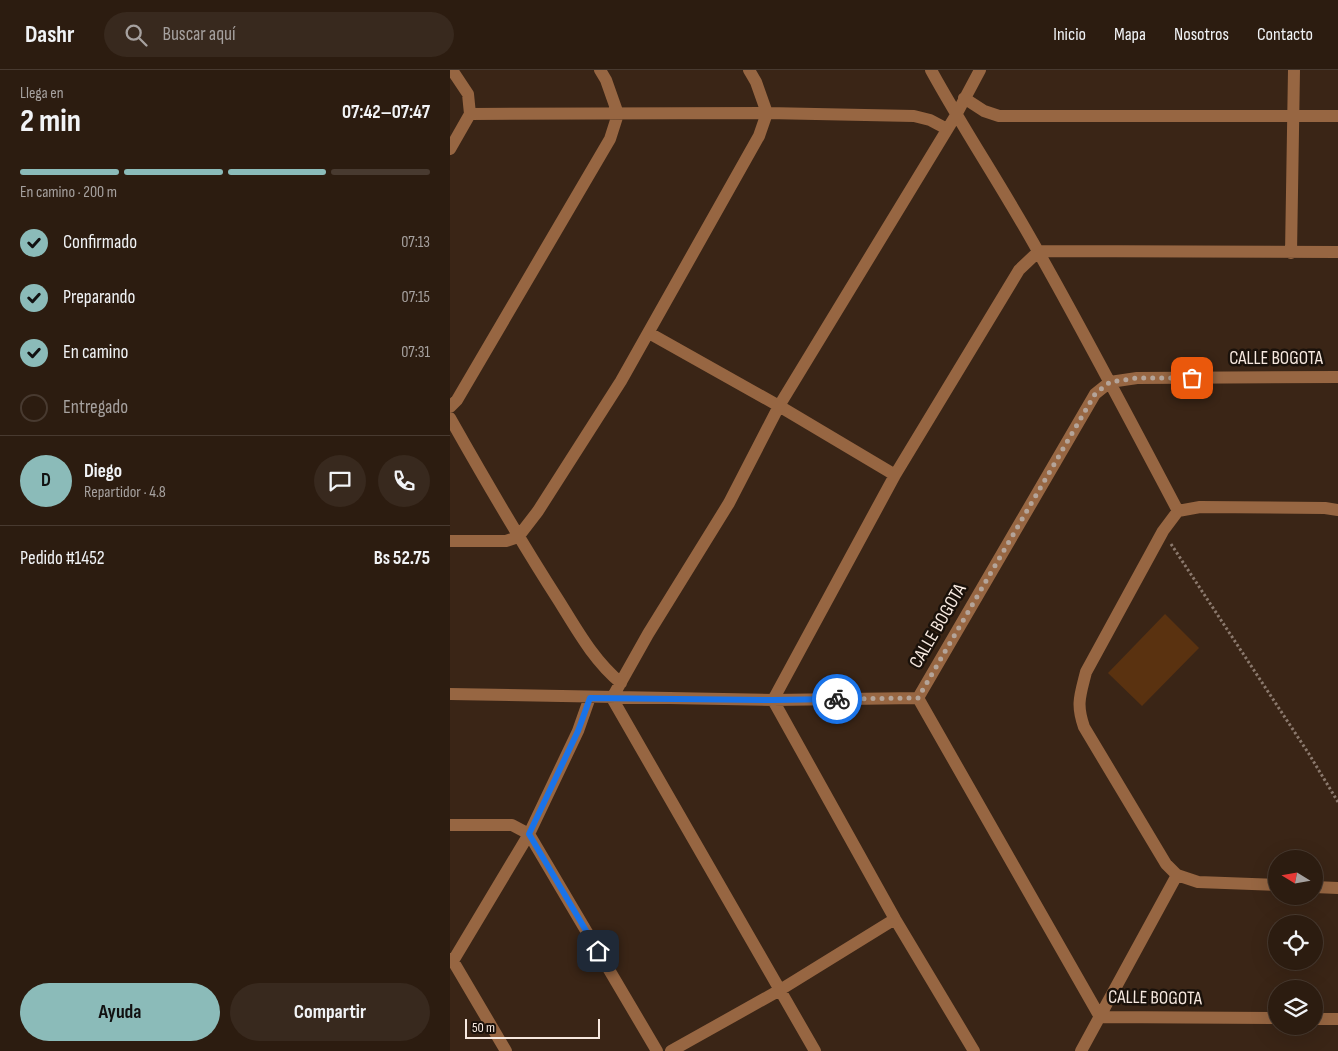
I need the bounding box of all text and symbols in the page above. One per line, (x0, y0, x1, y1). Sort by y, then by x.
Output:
search box (104, 12, 454, 57)
text: Dashr (25, 20, 74, 49)
icon: search (122, 21, 150, 49)
text: Buscar aquí (162, 23, 236, 46)
text: Inicio (1053, 24, 1086, 45)
text: Mapa (1114, 24, 1146, 45)
text: Nosotros (1174, 24, 1229, 45)
text: Contacto (1257, 24, 1313, 45)
text: Llega en (20, 84, 64, 103)
text: 07:42–07:47 (342, 101, 430, 124)
text: 2 min (20, 102, 81, 141)
text: En camino · 200 m (20, 183, 117, 202)
icon: check (20, 229, 48, 257)
text: Confirmado (63, 231, 137, 254)
text: 07:13 (401, 233, 430, 252)
icon: check (20, 284, 48, 312)
text: Preparando (63, 286, 135, 309)
text: 07:15 (402, 288, 430, 307)
icon: check (20, 339, 48, 367)
text: En camino (63, 341, 128, 364)
text: 07:31 (401, 343, 430, 362)
street label: CALLE BOGOTA (1229, 347, 1324, 370)
pin (1171, 357, 1213, 399)
icon: bag (1178, 364, 1206, 392)
text: Entregado (63, 396, 128, 419)
button: chat (314, 455, 366, 507)
button: phone (378, 455, 430, 507)
text: Diego (84, 460, 122, 483)
text: D (41, 469, 51, 492)
text: Repartidor · 4.8 (84, 483, 166, 502)
text: Pedido #1452 (20, 547, 105, 570)
text: Bs 52.75 (374, 547, 430, 570)
street label: CALLE BOGOTA (905, 579, 972, 672)
courier (812, 674, 862, 724)
icon: bike (823, 685, 851, 713)
north arrow (1268, 850, 1322, 905)
map controls (1268, 850, 1323, 1035)
button: locate (1268, 915, 1323, 970)
pin (577, 930, 619, 972)
icon: home (584, 937, 612, 965)
button: layers (1268, 980, 1323, 1035)
button: Ayuda (20, 983, 220, 1041)
button: Compartir (230, 983, 430, 1041)
street label: CALLE BOGOTA (1108, 986, 1203, 1010)
scale bar (465, 1016, 600, 1039)
text: 50 m (472, 1019, 495, 1036)

